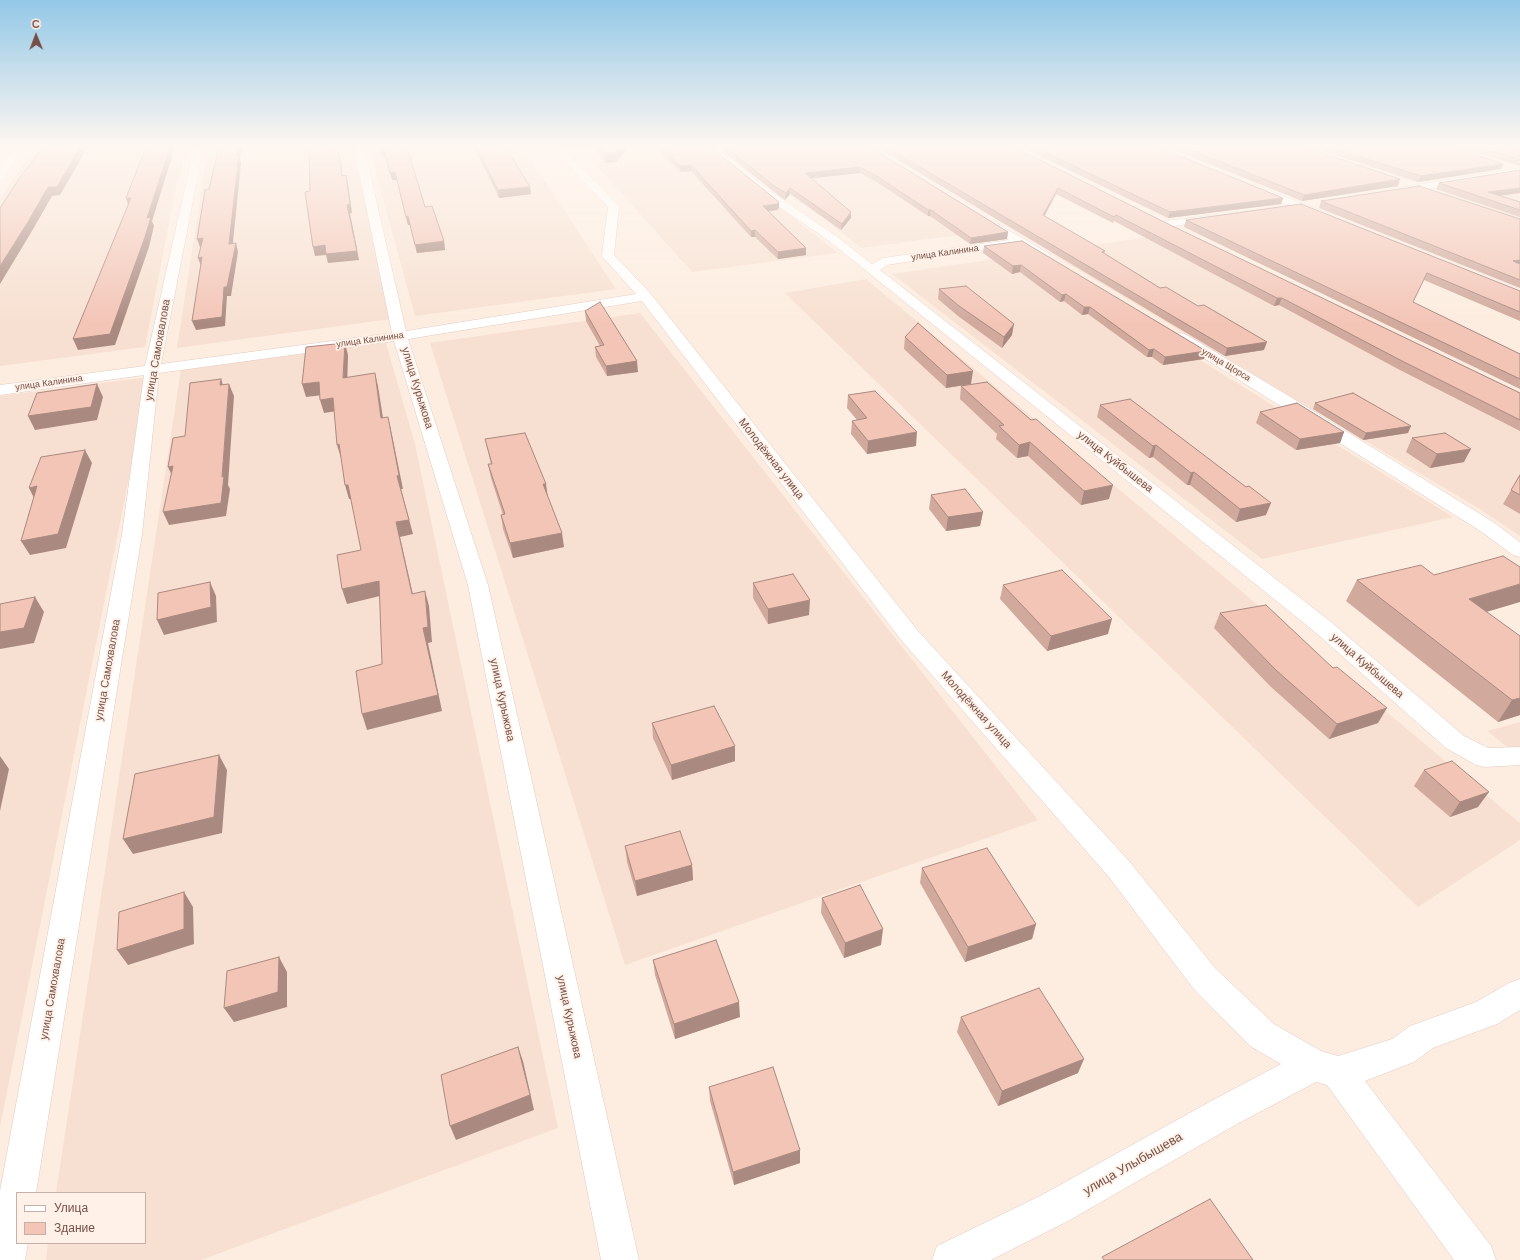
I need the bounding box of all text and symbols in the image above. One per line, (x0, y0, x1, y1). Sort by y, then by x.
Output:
north arrow (16, 16, 56, 56)
text: С (32, 18, 40, 30)
street label: улица Калинина (911, 243, 979, 263)
street label: улица Самохвалова (143, 298, 173, 402)
street label: улица Калинина (336, 330, 404, 350)
street label: улица Курыжова (398, 346, 436, 430)
street label: улица Щорса (1200, 346, 1252, 384)
street label: улица Калинина (15, 373, 83, 393)
street label: Молодёжная улица (735, 416, 807, 502)
street label: улица Куйбышева (1075, 428, 1155, 496)
street label: улица Самохвалова (93, 618, 123, 722)
street label: улица Куйбышева (1328, 631, 1406, 701)
street label: улица Курыжова (487, 657, 517, 743)
street label: Молодёжная улица (938, 669, 1014, 751)
street label: улица Самохвалова (38, 937, 68, 1041)
street label: улица Курыжова (554, 974, 584, 1060)
street label: улица Улыбышева (1081, 1129, 1185, 1199)
legend (16, 1192, 146, 1244)
text: Улица (54, 1201, 88, 1215)
text: Здание (54, 1221, 95, 1235)

